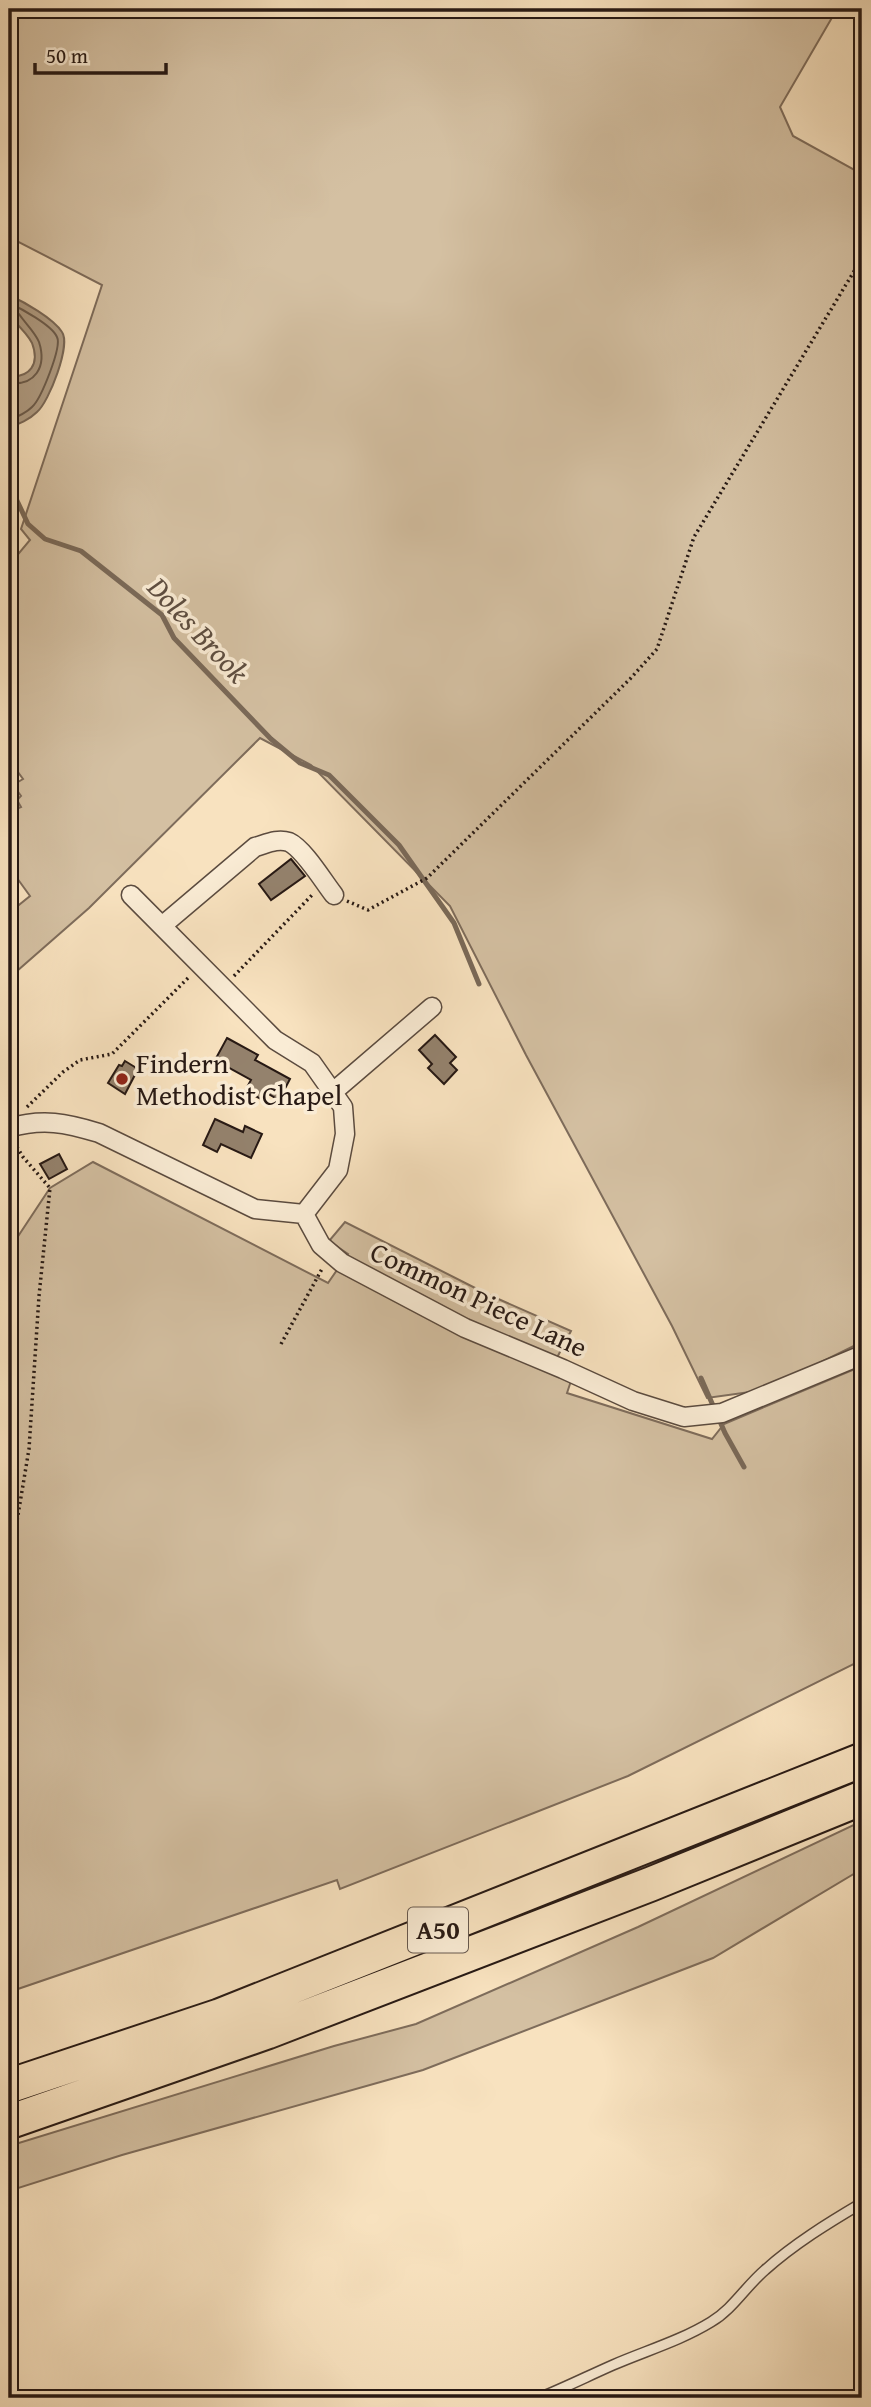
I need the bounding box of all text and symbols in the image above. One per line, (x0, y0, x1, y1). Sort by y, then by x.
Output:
scale bar (35, 32, 166, 76)
text: 50 m (46, 40, 88, 71)
water label: Doles Brook (137, 566, 260, 693)
place label: Findern Methodist Chapel (136, 1042, 342, 1115)
marker: Findern Methodist Chapel (114, 1071, 130, 1087)
street label: Common Piece Lane (364, 1230, 594, 1367)
road number: A50 (408, 1908, 468, 1952)

